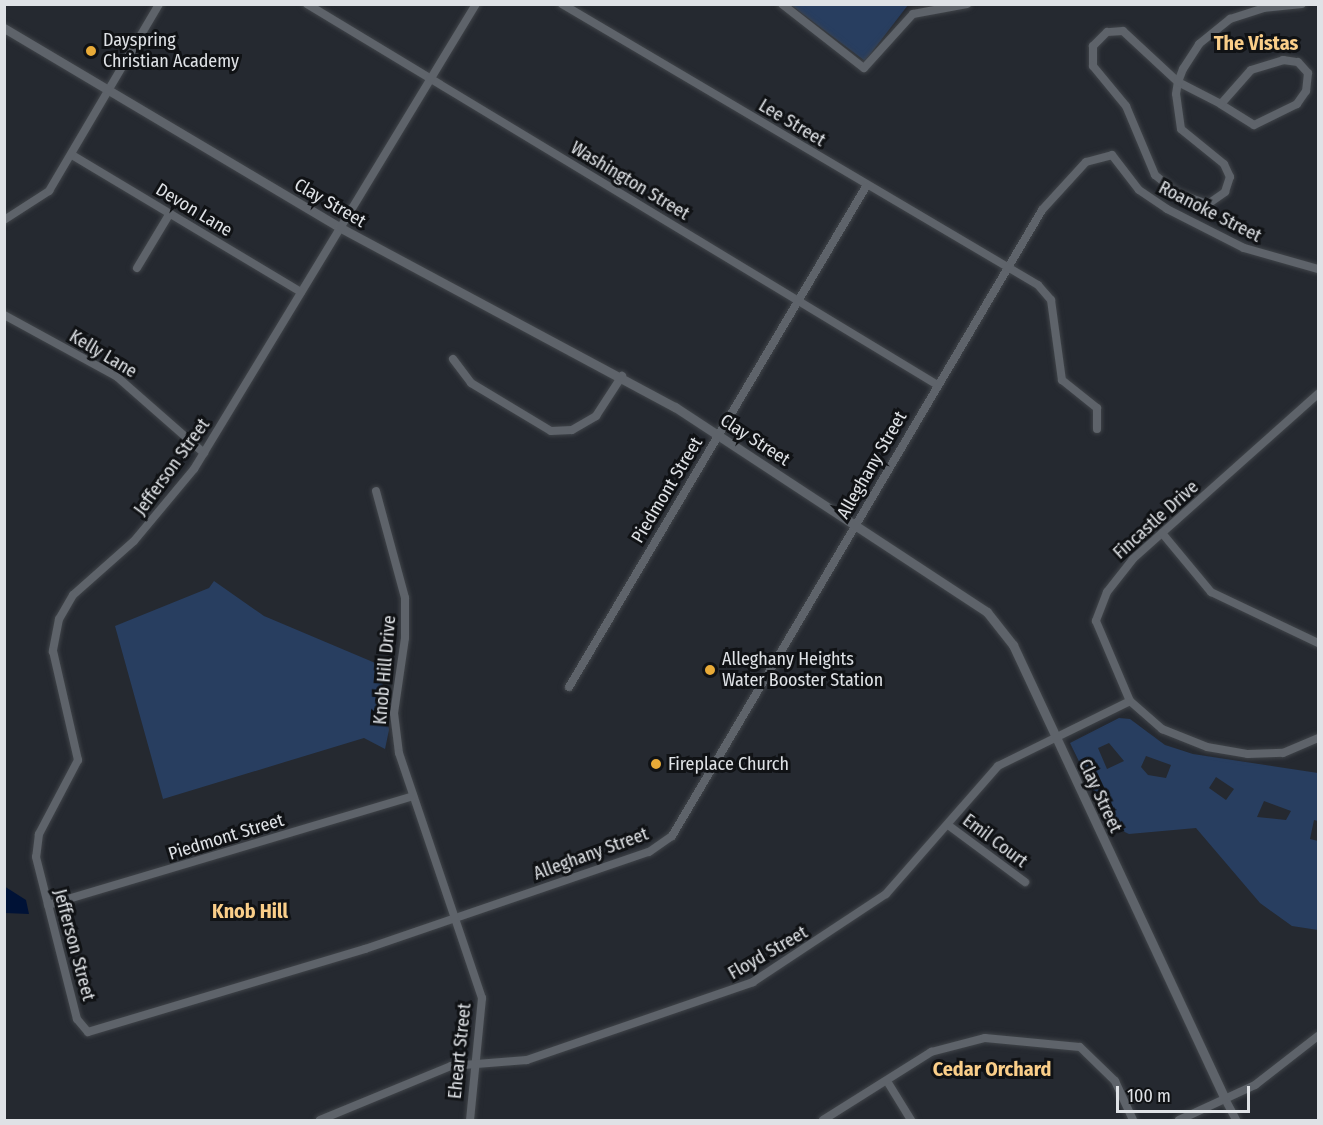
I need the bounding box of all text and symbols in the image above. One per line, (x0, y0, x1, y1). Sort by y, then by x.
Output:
place label: Dayspring Christian Academy (103, 30, 239, 72)
district label: The Vistas (1214, 31, 1298, 55)
marker: Dayspring Christian Academy (84, 44, 98, 58)
street label: Lee Street (755, 95, 829, 151)
street label: Washington Street (567, 137, 693, 225)
street label: Clay Street (291, 174, 369, 232)
street label: Roanoke Street (1155, 177, 1265, 247)
street label: Devon Lane (152, 179, 236, 241)
street label: Kelly Lane (65, 325, 141, 383)
street label: Alleghany Street (833, 407, 911, 523)
street label: Clay Street (716, 410, 794, 470)
street label: Jefferson Street (130, 414, 214, 520)
street label: Piedmont Street (627, 433, 707, 547)
street label: Fincastle Drive (1109, 476, 1203, 564)
street label: Knob Hill Drive (369, 614, 401, 726)
place label: Alleghany Heights Water Booster Station (722, 649, 883, 692)
marker: Alleghany Heights Water Booster Station (703, 663, 717, 677)
place label: Fireplace Church (668, 753, 789, 775)
street label: Clay Street (1074, 756, 1126, 836)
marker: Fireplace Church (649, 757, 663, 771)
street label: Piedmont Street (166, 809, 286, 865)
street label: Emil Court (958, 810, 1032, 872)
street label: Alleghany Street (531, 823, 651, 885)
street label: Jefferson Street (49, 887, 99, 1003)
district label: Knob Hill (212, 899, 288, 923)
street label: Floyd Street (725, 922, 811, 984)
street label: Eheart Street (444, 1002, 476, 1100)
district label: Cedar Orchard (933, 1057, 1051, 1081)
scale bar (1119, 1074, 1252, 1112)
text: 100 m (1127, 1085, 1171, 1107)

